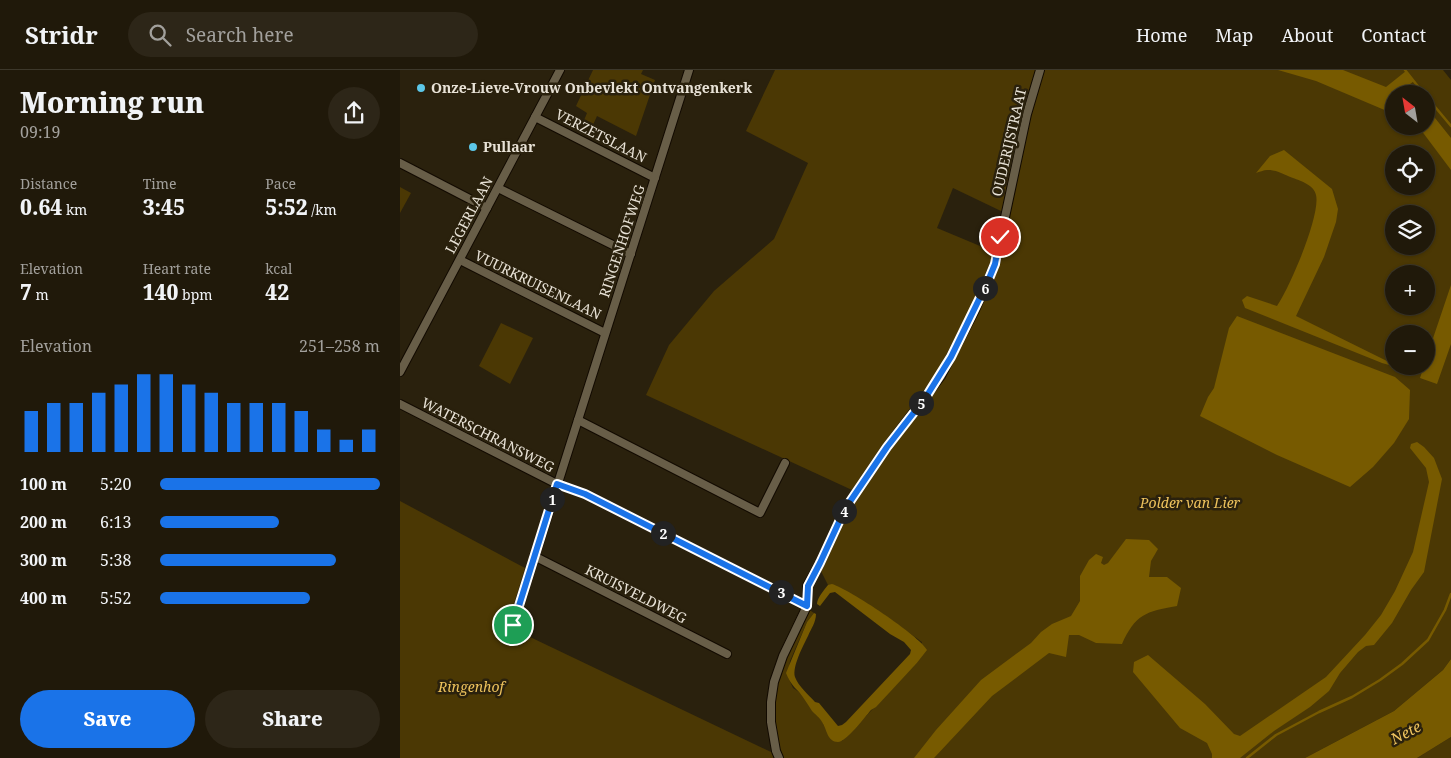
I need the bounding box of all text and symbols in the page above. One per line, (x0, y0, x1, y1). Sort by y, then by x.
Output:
search box (128, 12, 478, 57)
text: Stridr (25, 18, 98, 51)
icon: search (146, 21, 174, 49)
text: Search here (186, 22, 294, 48)
text: Home (1136, 23, 1187, 47)
text: Map (1215, 23, 1253, 47)
text: About (1281, 23, 1333, 47)
text: Contact (1361, 23, 1426, 47)
place label: Onze-Lieve-Vrouw Onbevlekt Ontvangenkerk (431, 78, 752, 97)
marker: Onze-Lieve-Vrouw Onbevlekt Ontvangenkerk (415, 82, 427, 94)
text: Morning run (20, 83, 204, 121)
street label: OUDERIJSTRAAT (987, 85, 1030, 198)
north arrow (1385, 85, 1435, 135)
map controls (1385, 85, 1435, 375)
button: share (328, 87, 380, 139)
street label: VERZETSLAAN (552, 104, 650, 167)
text: 09:19 (20, 121, 60, 143)
place label: Pullaar (483, 137, 536, 156)
marker: Pullaar (467, 141, 479, 153)
button: locate (1385, 145, 1435, 195)
street label: LEGERLAAN (440, 173, 497, 257)
text: Distance (20, 174, 77, 193)
text: Time (143, 174, 176, 193)
text: Pace (265, 174, 296, 193)
street label: RINGENHOFWEG (594, 182, 649, 300)
text: 0.64 (20, 193, 62, 221)
text: 3:45 (143, 193, 185, 221)
text: 5:52 (265, 193, 308, 221)
text: km (62, 200, 87, 219)
text: /km (308, 200, 337, 219)
button: layers (1385, 205, 1435, 255)
pin (979, 216, 1021, 258)
icon: check (986, 223, 1014, 251)
street label: VUURKRUISENLAAN (472, 246, 605, 324)
text: Elevation (20, 259, 83, 278)
text: Heart rate (143, 259, 211, 278)
text: kcal (265, 259, 292, 278)
button: + (1385, 265, 1435, 315)
pin: 6 (972, 276, 998, 300)
text: 7 (20, 278, 32, 306)
text: 140 (143, 278, 178, 306)
text: 42 (265, 278, 289, 306)
text: 6 (982, 279, 989, 298)
text: m (32, 285, 49, 304)
text: bpm (178, 285, 212, 304)
button: − (1385, 325, 1435, 375)
text: Elevation (20, 335, 92, 357)
text: 251–258 m (299, 335, 380, 357)
pin: 5 (908, 390, 934, 416)
street label: WATERSCHRANSWEG (418, 393, 558, 476)
text: 5 (918, 394, 925, 413)
text: 100 m (20, 473, 67, 495)
text: 5:20 (100, 473, 131, 495)
pin: 1 (540, 486, 564, 512)
text: 1 (549, 490, 556, 509)
park label: Polder van Lier (1139, 493, 1241, 512)
pin: 4 (832, 498, 856, 524)
text: 4 (841, 502, 848, 521)
text: 200 m (20, 511, 67, 533)
text: 6:13 (100, 511, 131, 533)
pin: 2 (650, 520, 676, 546)
text: 2 (660, 524, 667, 543)
text: 300 m (20, 549, 67, 571)
text: 5:38 (100, 549, 131, 571)
street label: KRUISVELDWEG (582, 560, 690, 627)
pin: 3 (768, 580, 794, 604)
text: 3 (778, 583, 785, 602)
text: 400 m (20, 587, 67, 609)
text: 5:52 (100, 587, 131, 609)
pin (492, 604, 534, 646)
icon: arrive (499, 611, 527, 639)
park label: Ringenhof (437, 677, 506, 696)
button: Save (20, 690, 195, 748)
button: Share (205, 690, 380, 748)
water label: Nete (1386, 716, 1425, 749)

